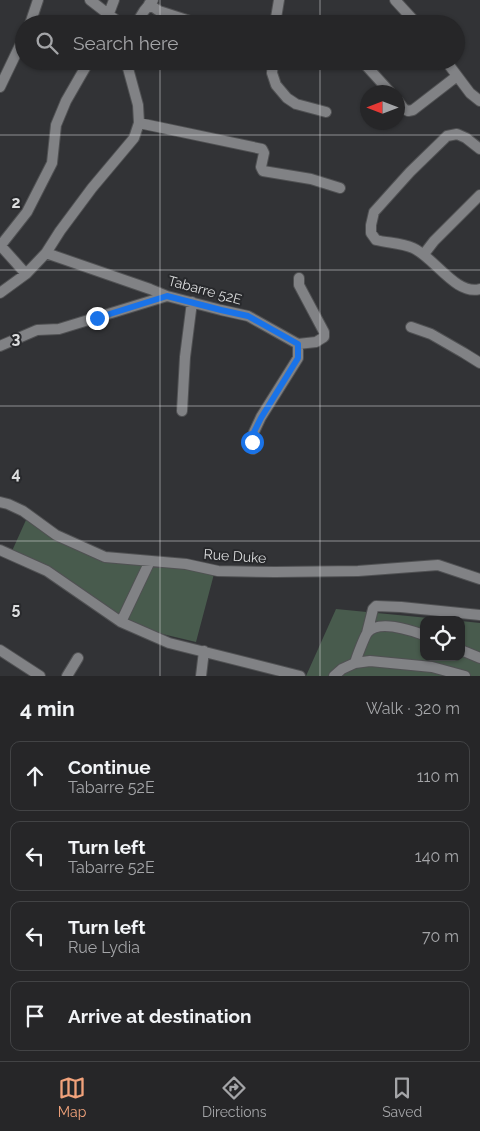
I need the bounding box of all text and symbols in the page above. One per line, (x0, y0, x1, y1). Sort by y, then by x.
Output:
search box (15, 15, 465, 70)
icon: search (33, 29, 61, 57)
text: Search here (73, 32, 179, 54)
north arrow (360, 85, 405, 130)
text: 2 (11, 193, 21, 212)
street label: Tabarre 52E (166, 272, 244, 308)
route end (86, 307, 109, 330)
text: 3 (12, 329, 21, 348)
route start (241, 431, 264, 454)
text: 4 (11, 464, 21, 483)
street label: Rue Duke (203, 546, 267, 566)
text: 5 (12, 599, 21, 618)
map controls (420, 616, 465, 661)
button: locate (420, 616, 465, 661)
text: 4 min (20, 696, 75, 721)
text: Walk · 320 m (366, 699, 460, 718)
text: Continue (68, 756, 151, 778)
icon: ahead (21, 762, 49, 790)
text: 110 m (417, 767, 459, 786)
text: Tabarre 52E (68, 778, 155, 797)
text: Turn left (68, 836, 145, 858)
icon: left (21, 842, 49, 870)
text: 140 m (415, 847, 459, 866)
text: Tabarre 52E (68, 858, 155, 877)
text: Turn left (68, 916, 145, 938)
icon: left (21, 922, 49, 950)
text: 70 m (422, 927, 459, 946)
text: Rue Lydia (68, 938, 140, 957)
icon: arrive (21, 1002, 49, 1030)
text: Arrive at destination (68, 1005, 252, 1027)
tab: Map (58, 1074, 86, 1120)
tab: Directions (202, 1074, 267, 1120)
tab: Saved (382, 1074, 422, 1120)

